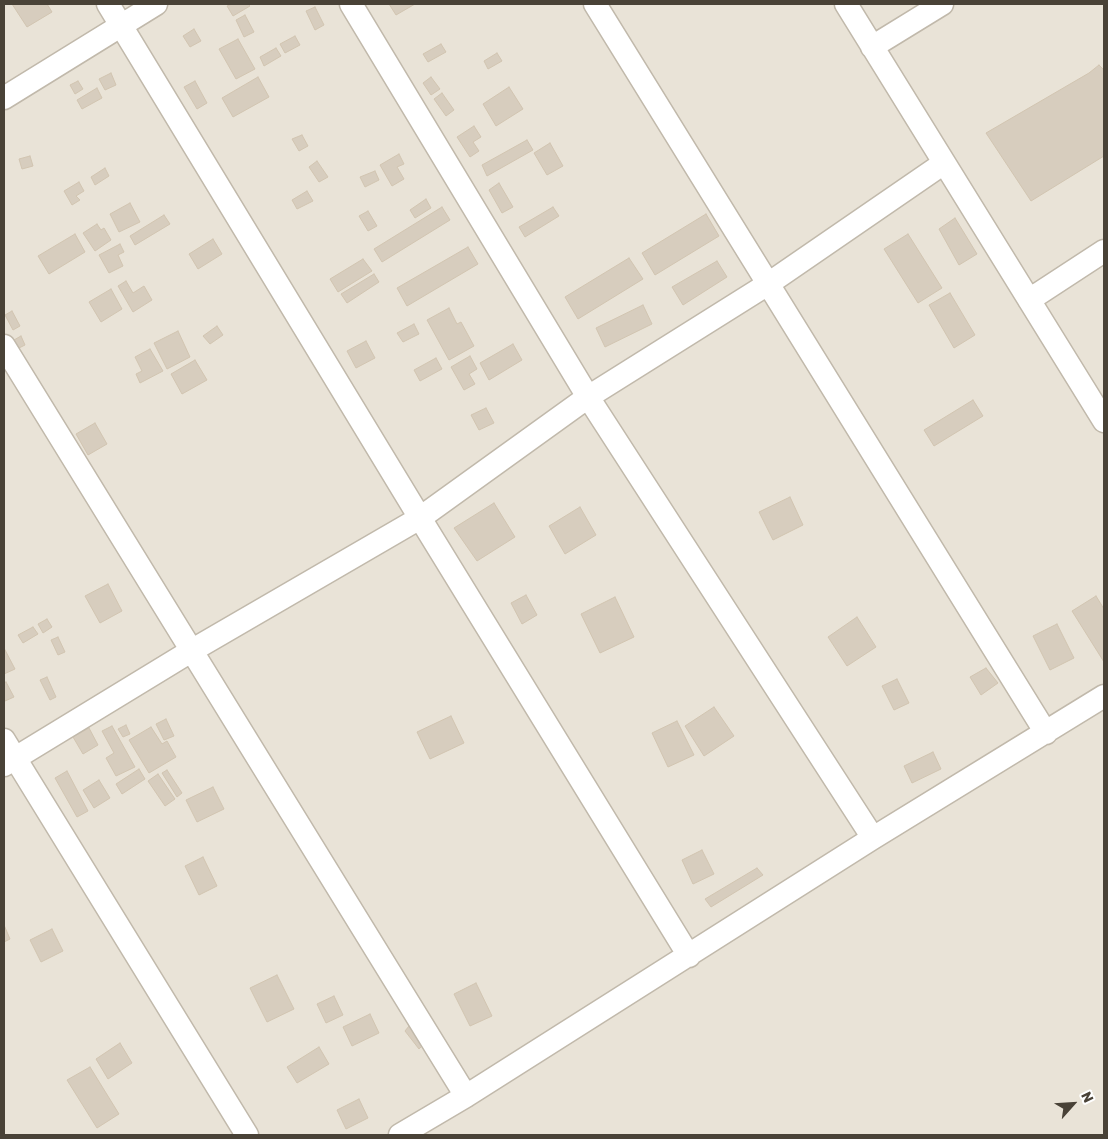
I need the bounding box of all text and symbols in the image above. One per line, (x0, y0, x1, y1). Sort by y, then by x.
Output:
north arrow (1048, 1079, 1098, 1129)
text: N (1077, 1089, 1097, 1105)

